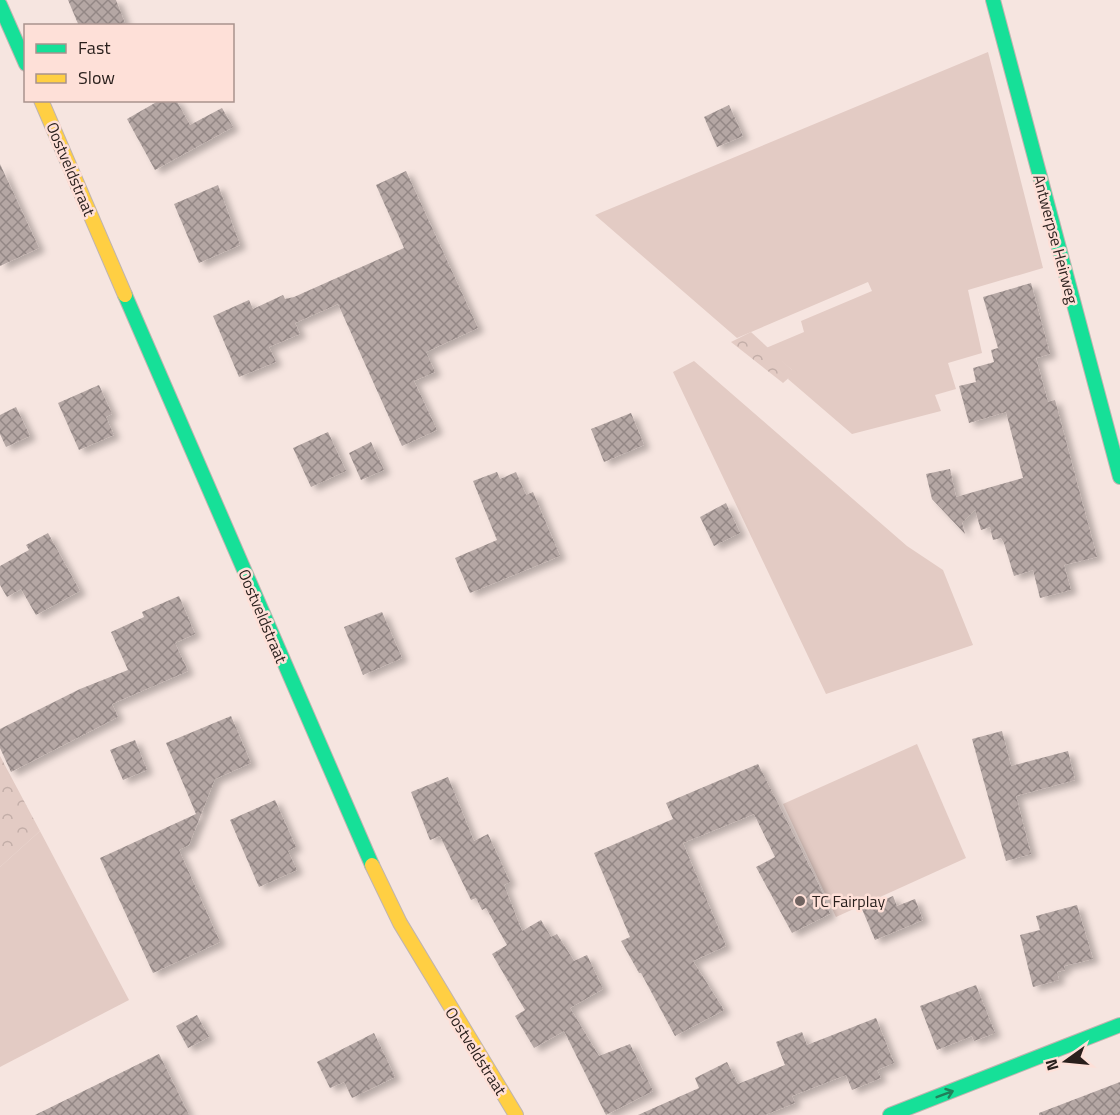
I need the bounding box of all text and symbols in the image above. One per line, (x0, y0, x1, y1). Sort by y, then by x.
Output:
legend (24, 24, 234, 102)
text: Fast (78, 34, 111, 61)
text: Slow (78, 64, 115, 91)
street label: Oostveldstraat (40, 118, 102, 220)
street label: Antwerpse Heirweg (1027, 172, 1085, 306)
street label: Oostveldstraat (232, 565, 294, 667)
place label: TC Fairplay (812, 889, 885, 913)
marker: TC Fairplay (793, 894, 807, 908)
street label: Oostveldstraat (439, 1002, 513, 1100)
north arrow (1036, 1031, 1096, 1091)
text: N (1038, 1056, 1065, 1073)
one-way arrow (935, 1087, 953, 1098)

